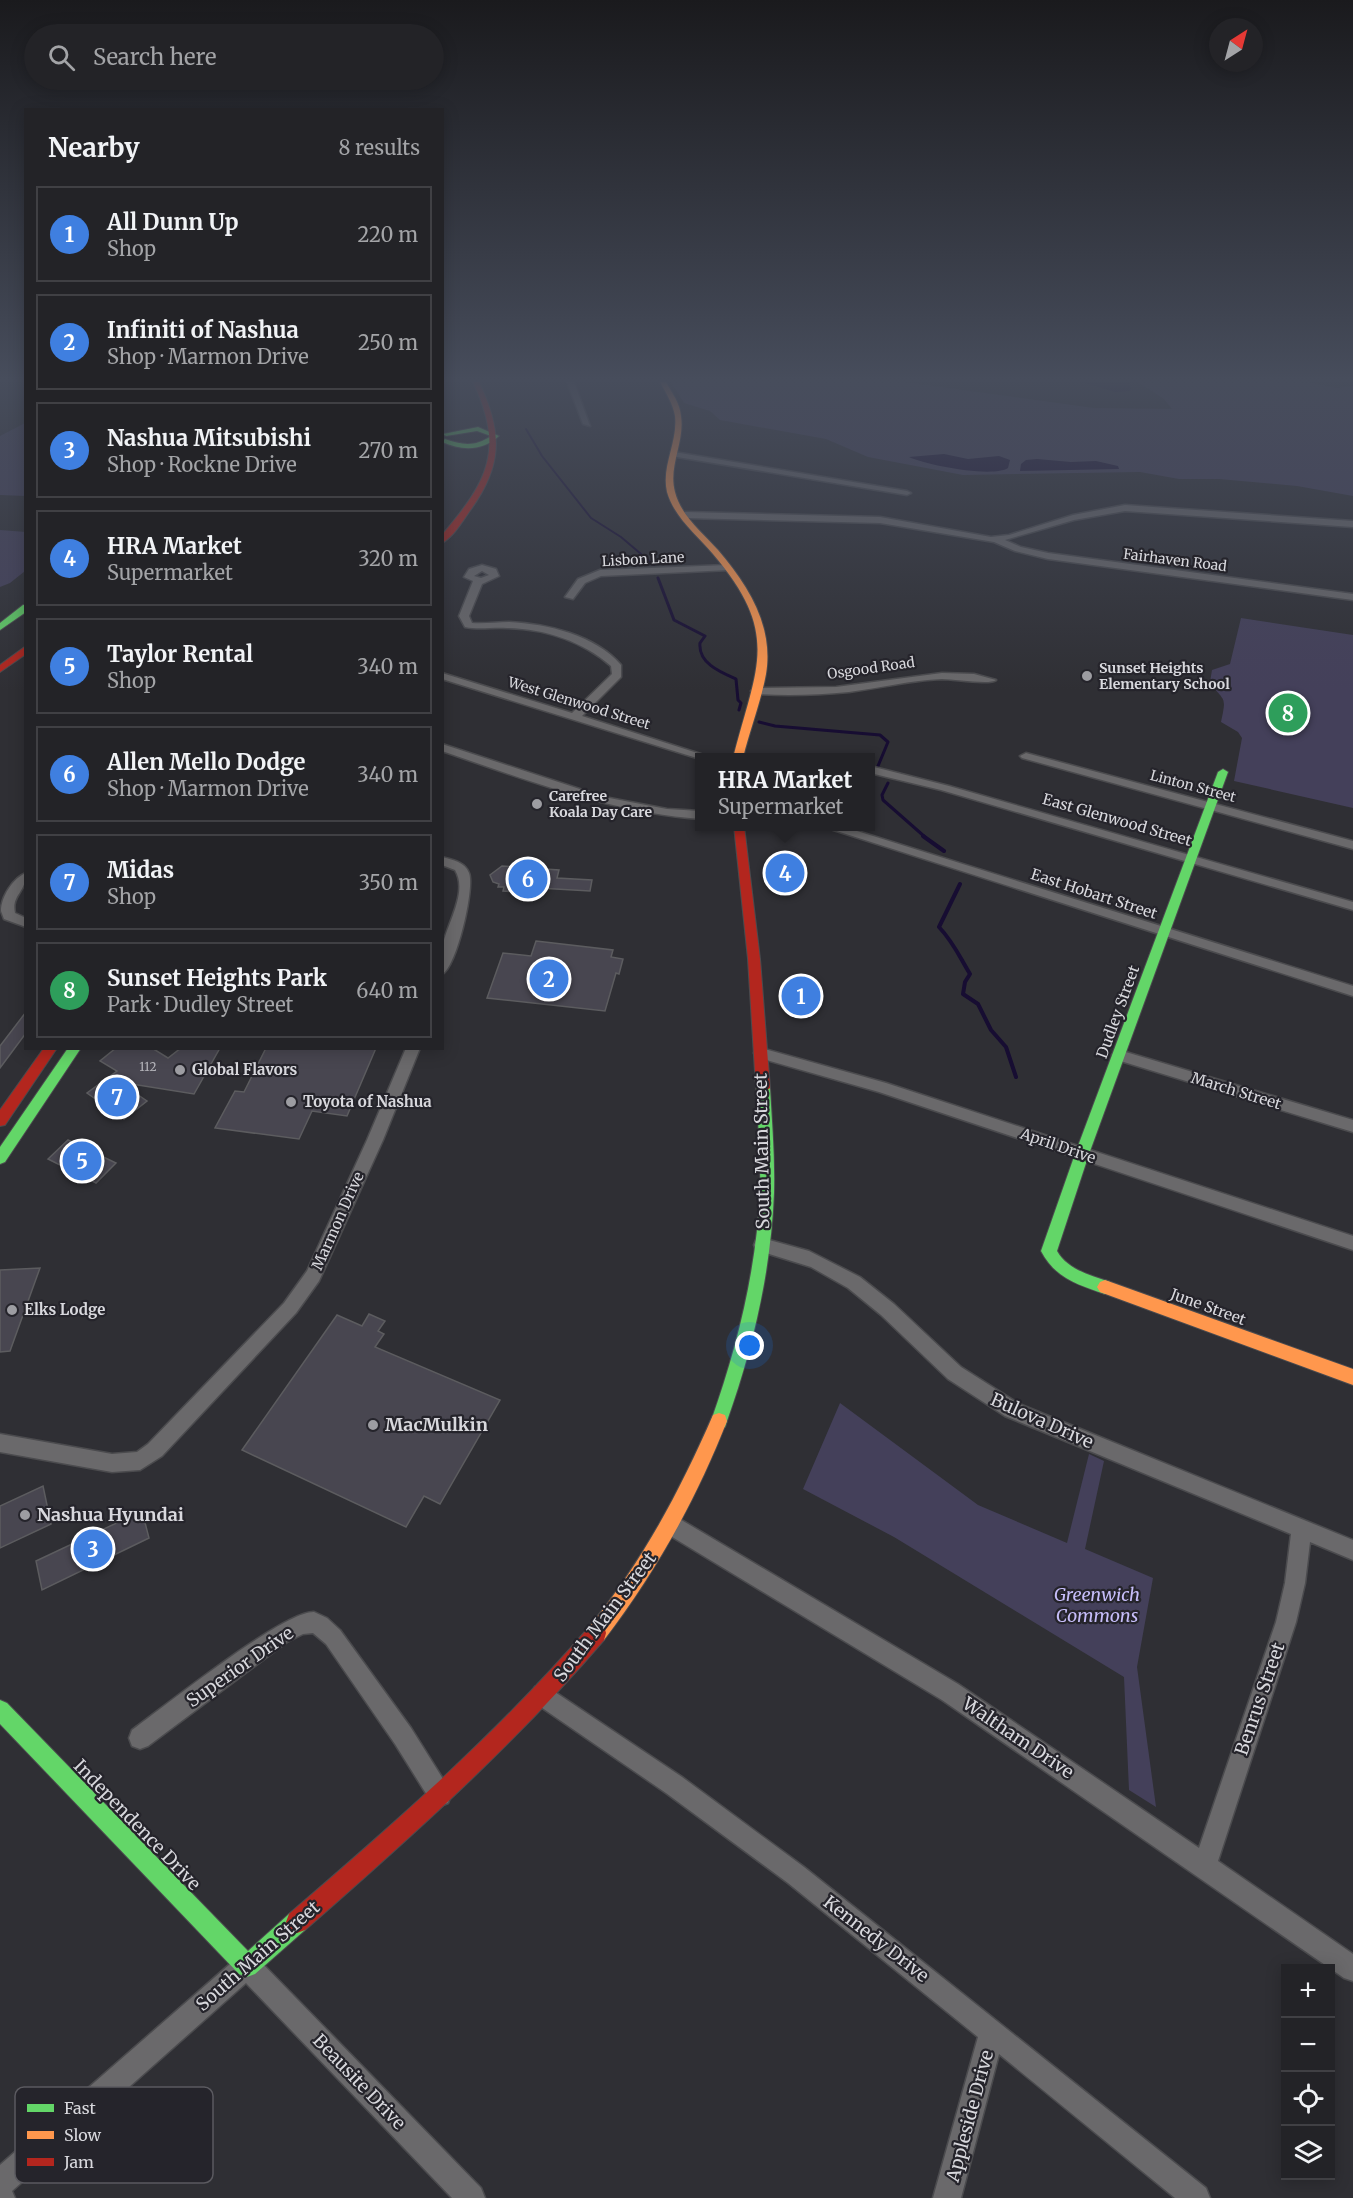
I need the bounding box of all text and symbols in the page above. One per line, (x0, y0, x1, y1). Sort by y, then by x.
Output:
north arrow (1209, 18, 1263, 72)
search box (24, 24, 444, 90)
icon: search (45, 41, 78, 74)
text: Search here (93, 43, 216, 71)
text: Nearby (48, 131, 140, 164)
text: 8 results (338, 135, 420, 160)
text: All Dunn Up (107, 208, 238, 236)
text: 1 (65, 222, 74, 247)
text: 220 m (358, 222, 418, 247)
text: Shop (107, 236, 156, 261)
text: Infiniti of Nashua (107, 316, 299, 344)
text: 2 (64, 330, 75, 355)
text: 250 m (358, 330, 418, 355)
text: Shop · Marmon Drive (107, 344, 309, 369)
text: Nashua Mitsubishi (107, 424, 311, 452)
text: 3 (64, 438, 75, 463)
text: 270 m (358, 438, 418, 463)
text: Shop · Rockne Drive (107, 452, 297, 477)
text: HRA Market (107, 532, 242, 560)
street label: Fairhaven Road (1122, 545, 1228, 575)
text: 4 (63, 546, 76, 571)
text: 320 m (358, 546, 418, 571)
street label: Lisbon Lane (601, 548, 685, 570)
text: Supermarket (107, 560, 233, 585)
text: Taylor Rental (107, 640, 253, 668)
street label: Osgood Road (826, 653, 916, 683)
text: 5 (64, 654, 75, 679)
text: 340 m (357, 654, 418, 679)
place label: Sunset Heights Elementary School (1099, 659, 1230, 693)
text: Shop (107, 668, 156, 693)
marker: Sunset Heights Elementary School (1080, 669, 1094, 683)
street label: West Glenwood Street (505, 672, 653, 733)
pin: 8 (1268, 690, 1308, 736)
text: Allen Mello Dodge (107, 748, 305, 776)
popup (695, 753, 875, 831)
text: 6 (63, 762, 76, 787)
text: 340 m (357, 762, 418, 787)
text: HRA Market (718, 766, 852, 794)
street label: Linton Street (1148, 766, 1238, 806)
text: Shop · Marmon Drive (107, 776, 309, 801)
place label: Carefree Koala Day Care (549, 787, 652, 821)
street label: East Glenwood Street (1040, 789, 1194, 850)
text: Supermarket (718, 794, 843, 819)
marker: Carefree Koala Day Care (530, 797, 544, 811)
pin: 4 (766, 850, 804, 896)
text: Midas (107, 856, 174, 884)
pin: 6 (508, 856, 548, 902)
street label: East Hobart Street (1029, 864, 1160, 923)
text: 7 (64, 870, 76, 895)
text: 350 m (359, 870, 418, 895)
text: Shop (107, 884, 156, 909)
pin: 2 (530, 956, 568, 1002)
street label: Dudley Street (1092, 963, 1143, 1061)
text: Sunset Heights Park (107, 964, 327, 992)
pin: 1 (782, 974, 820, 1018)
text: 8 (63, 978, 76, 1003)
text: 640 m (356, 978, 418, 1003)
text: Park · Dudley Street (107, 992, 293, 1017)
house number: 112 (139, 1059, 157, 1074)
place label: Global Flavors (192, 1060, 298, 1079)
marker: Global Flavors (173, 1063, 187, 1077)
street label: March Street (1189, 1068, 1284, 1113)
street label: South Main Street (749, 1073, 774, 1229)
pin: 7 (98, 1074, 136, 1120)
place label: Toyota of Nashua (303, 1092, 432, 1111)
marker: Toyota of Nashua (284, 1095, 298, 1109)
street label: April Drive (1017, 1123, 1098, 1167)
pin: 5 (62, 1138, 101, 1184)
street label: Marmon Drive (307, 1169, 368, 1273)
street label: June Street (1167, 1284, 1249, 1329)
place label: Elks Lodge (24, 1300, 105, 1319)
marker: Elks Lodge (5, 1303, 19, 1317)
your location (735, 1331, 764, 1360)
street label: Bulova Drive (987, 1388, 1097, 1453)
place label: MacMulkin (385, 1413, 488, 1436)
marker: MacMulkin (366, 1418, 380, 1432)
place label: Nashua Hyundai (37, 1503, 184, 1526)
marker: Nashua Hyundai (18, 1508, 32, 1522)
pin: 3 (74, 1526, 112, 1572)
street label: South Main Street (548, 1547, 661, 1686)
park label: Greenwich Commons (1054, 1583, 1140, 1627)
street label: Superior Drive (182, 1621, 298, 1712)
street label: Benrus Street (1229, 1639, 1290, 1758)
street label: Waltham Drive (957, 1691, 1078, 1783)
street label: Independence Drive (69, 1754, 206, 1895)
street label: Kennedy Drive (819, 1890, 934, 1987)
street label: South Main Street (191, 1896, 324, 2016)
map controls (1281, 1964, 1335, 2180)
button: + (1281, 1964, 1335, 2018)
button: − (1281, 2018, 1335, 2072)
street label: Beausite Drive (308, 2029, 411, 2134)
street label: Appleside Drive (941, 2048, 998, 2185)
button: locate (1281, 2072, 1335, 2126)
legend (15, 2087, 213, 2183)
text: Fast (64, 2098, 97, 2118)
text: Slow (64, 2125, 102, 2145)
button: layers (1281, 2126, 1335, 2180)
text: Jam (63, 2152, 94, 2172)

